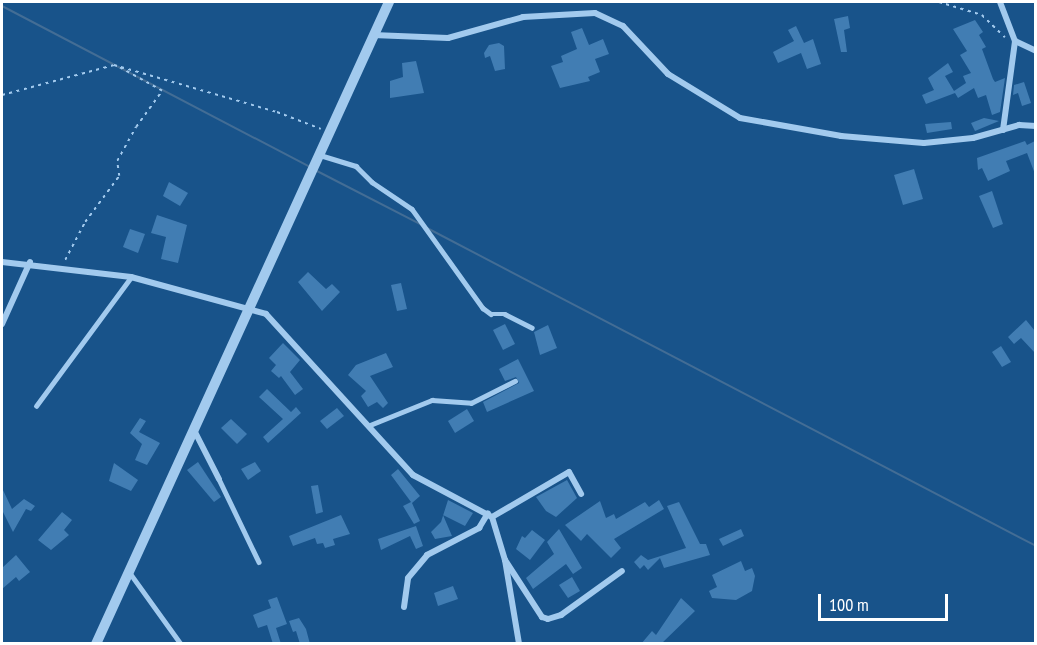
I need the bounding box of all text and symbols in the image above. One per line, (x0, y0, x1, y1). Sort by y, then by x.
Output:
scale bar (821, 582, 952, 620)
text: 100 m (829, 593, 869, 616)

